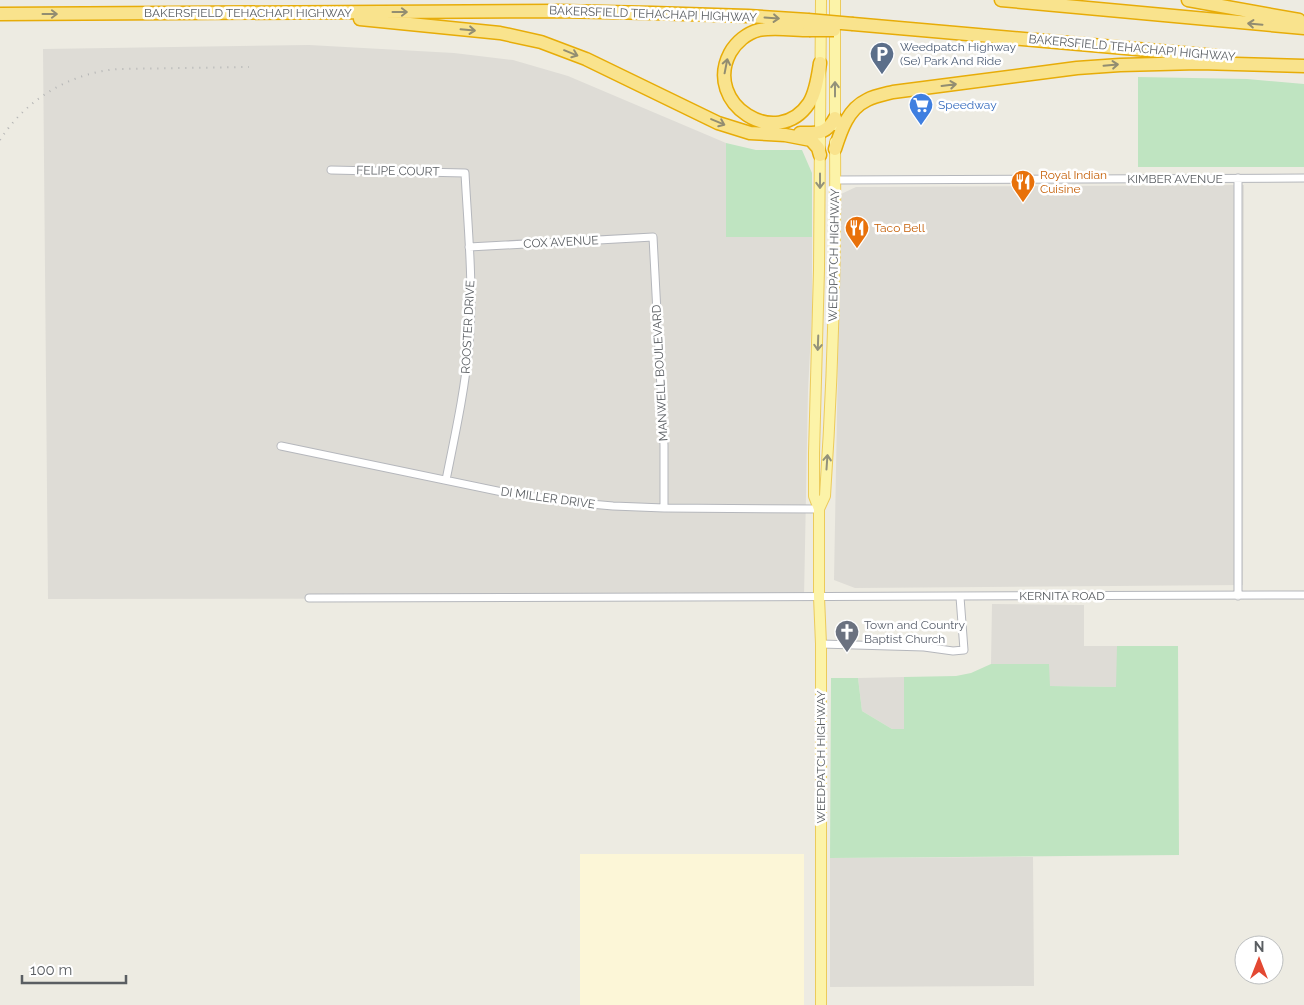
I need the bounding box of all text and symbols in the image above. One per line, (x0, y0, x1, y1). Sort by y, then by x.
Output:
street label: BAKERSFIELD TEHACHAPI HIGHWAY (549, 3, 757, 25)
street label: BAKERSFIELD TEHACHAPI HIGHWAY (144, 6, 352, 20)
one-way arrow (391, 8, 407, 17)
one-way arrow (42, 9, 58, 19)
one-way arrow (764, 13, 780, 23)
one-way arrow (1248, 19, 1264, 28)
one-way arrow (460, 25, 476, 35)
street label: BAKERSFIELD TEHACHAPI HIGHWAY (1028, 32, 1236, 64)
place label: Weedpatch Highway (Se) Park And Ride (900, 40, 1016, 68)
parking icon: Weedpatch Highway (Se) Park And Ride (869, 41, 895, 75)
one-way arrow (563, 49, 578, 58)
one-way arrow (722, 59, 731, 75)
one-way arrow (1103, 61, 1119, 70)
one-way arrow (941, 80, 957, 90)
one-way arrow (830, 82, 840, 98)
supermarket icon: Speedway (908, 92, 934, 126)
place label: Speedway (938, 98, 997, 112)
one-way arrow (710, 118, 725, 128)
street label: FELIPE COURT (356, 163, 441, 179)
place label: Royal Indian Cuisine (1040, 168, 1107, 196)
restaurant icon: Royal Indian Cuisine (1010, 169, 1036, 203)
one-way arrow (815, 172, 825, 188)
street label: KIMBER AVENUE (1127, 172, 1223, 186)
street label: WEEDPATCH HIGHWAY (826, 188, 842, 322)
restaurant icon: Taco Bell (844, 215, 870, 249)
place label: Taco Bell (874, 221, 926, 235)
street label: COX AVENUE (523, 233, 599, 251)
street label: ROOSTER DRIVE (459, 280, 477, 374)
street label: MANWELL BOULEVARD (649, 304, 671, 442)
one-way arrow (813, 335, 822, 351)
one-way arrow (823, 454, 832, 470)
street label: DI MILLER DRIVE (500, 484, 596, 512)
street label: KERNITA ROAD (1019, 589, 1105, 603)
place label: Town and Country Baptist Church (864, 618, 965, 646)
church icon: Town and Country Baptist Church (834, 619, 860, 653)
street label: WEEDPATCH HIGHWAY (814, 690, 828, 824)
north arrow (1234, 935, 1284, 985)
text: N (1254, 939, 1264, 955)
scale bar (22, 952, 126, 984)
text: 100 m (30, 961, 72, 979)

